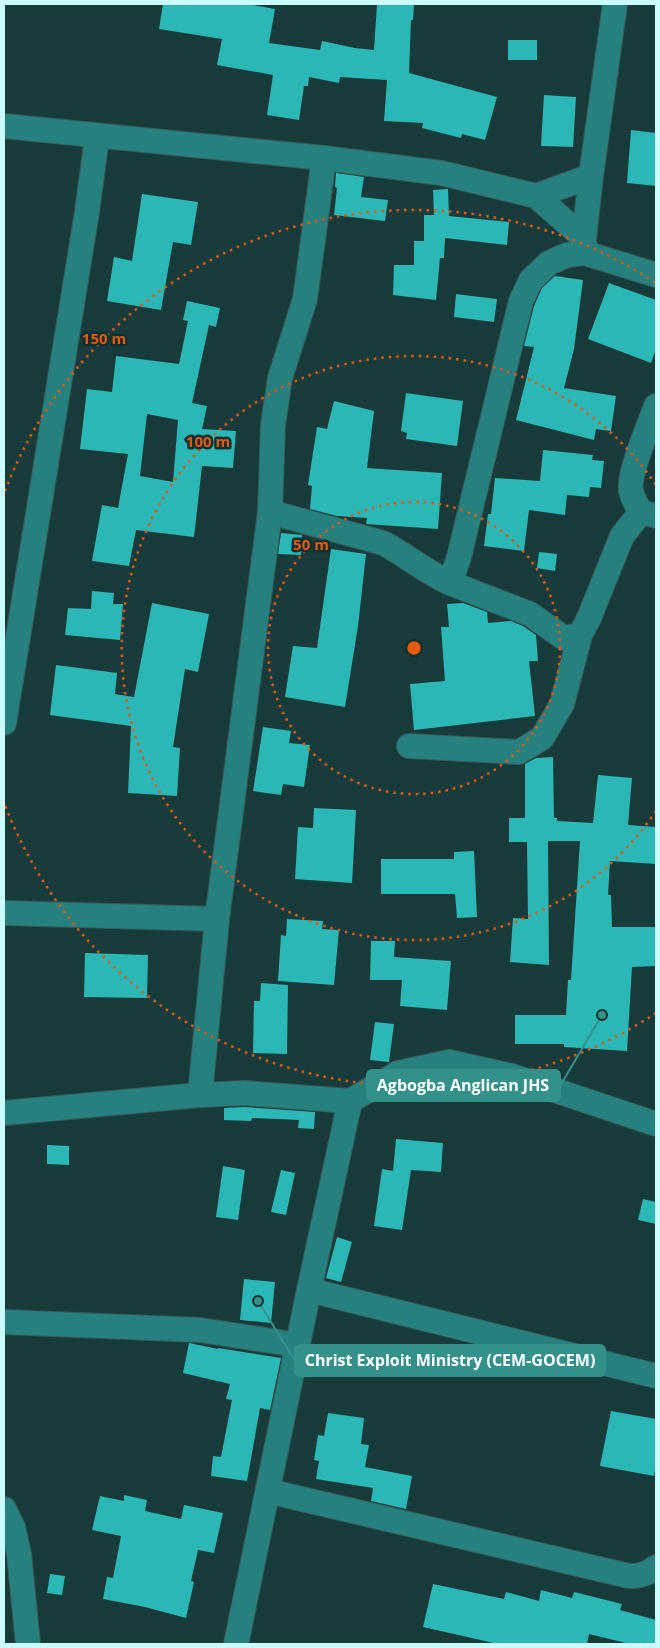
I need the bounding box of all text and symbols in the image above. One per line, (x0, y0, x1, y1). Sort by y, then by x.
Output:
text: 150 m (82, 328, 126, 348)
text: 100 m (186, 431, 230, 451)
text: 50 m (293, 534, 329, 554)
centre of rings (405, 639, 423, 657)
callout: Agbogba Anglican JHS (367, 1070, 560, 1101)
text: Agbogba Anglican JHS (377, 1074, 549, 1096)
callout: Christ Exploit Ministry (CEM-GOCEM) (295, 1345, 605, 1376)
text: Christ Exploit Ministry (CEM-GOCEM) (305, 1349, 595, 1371)

